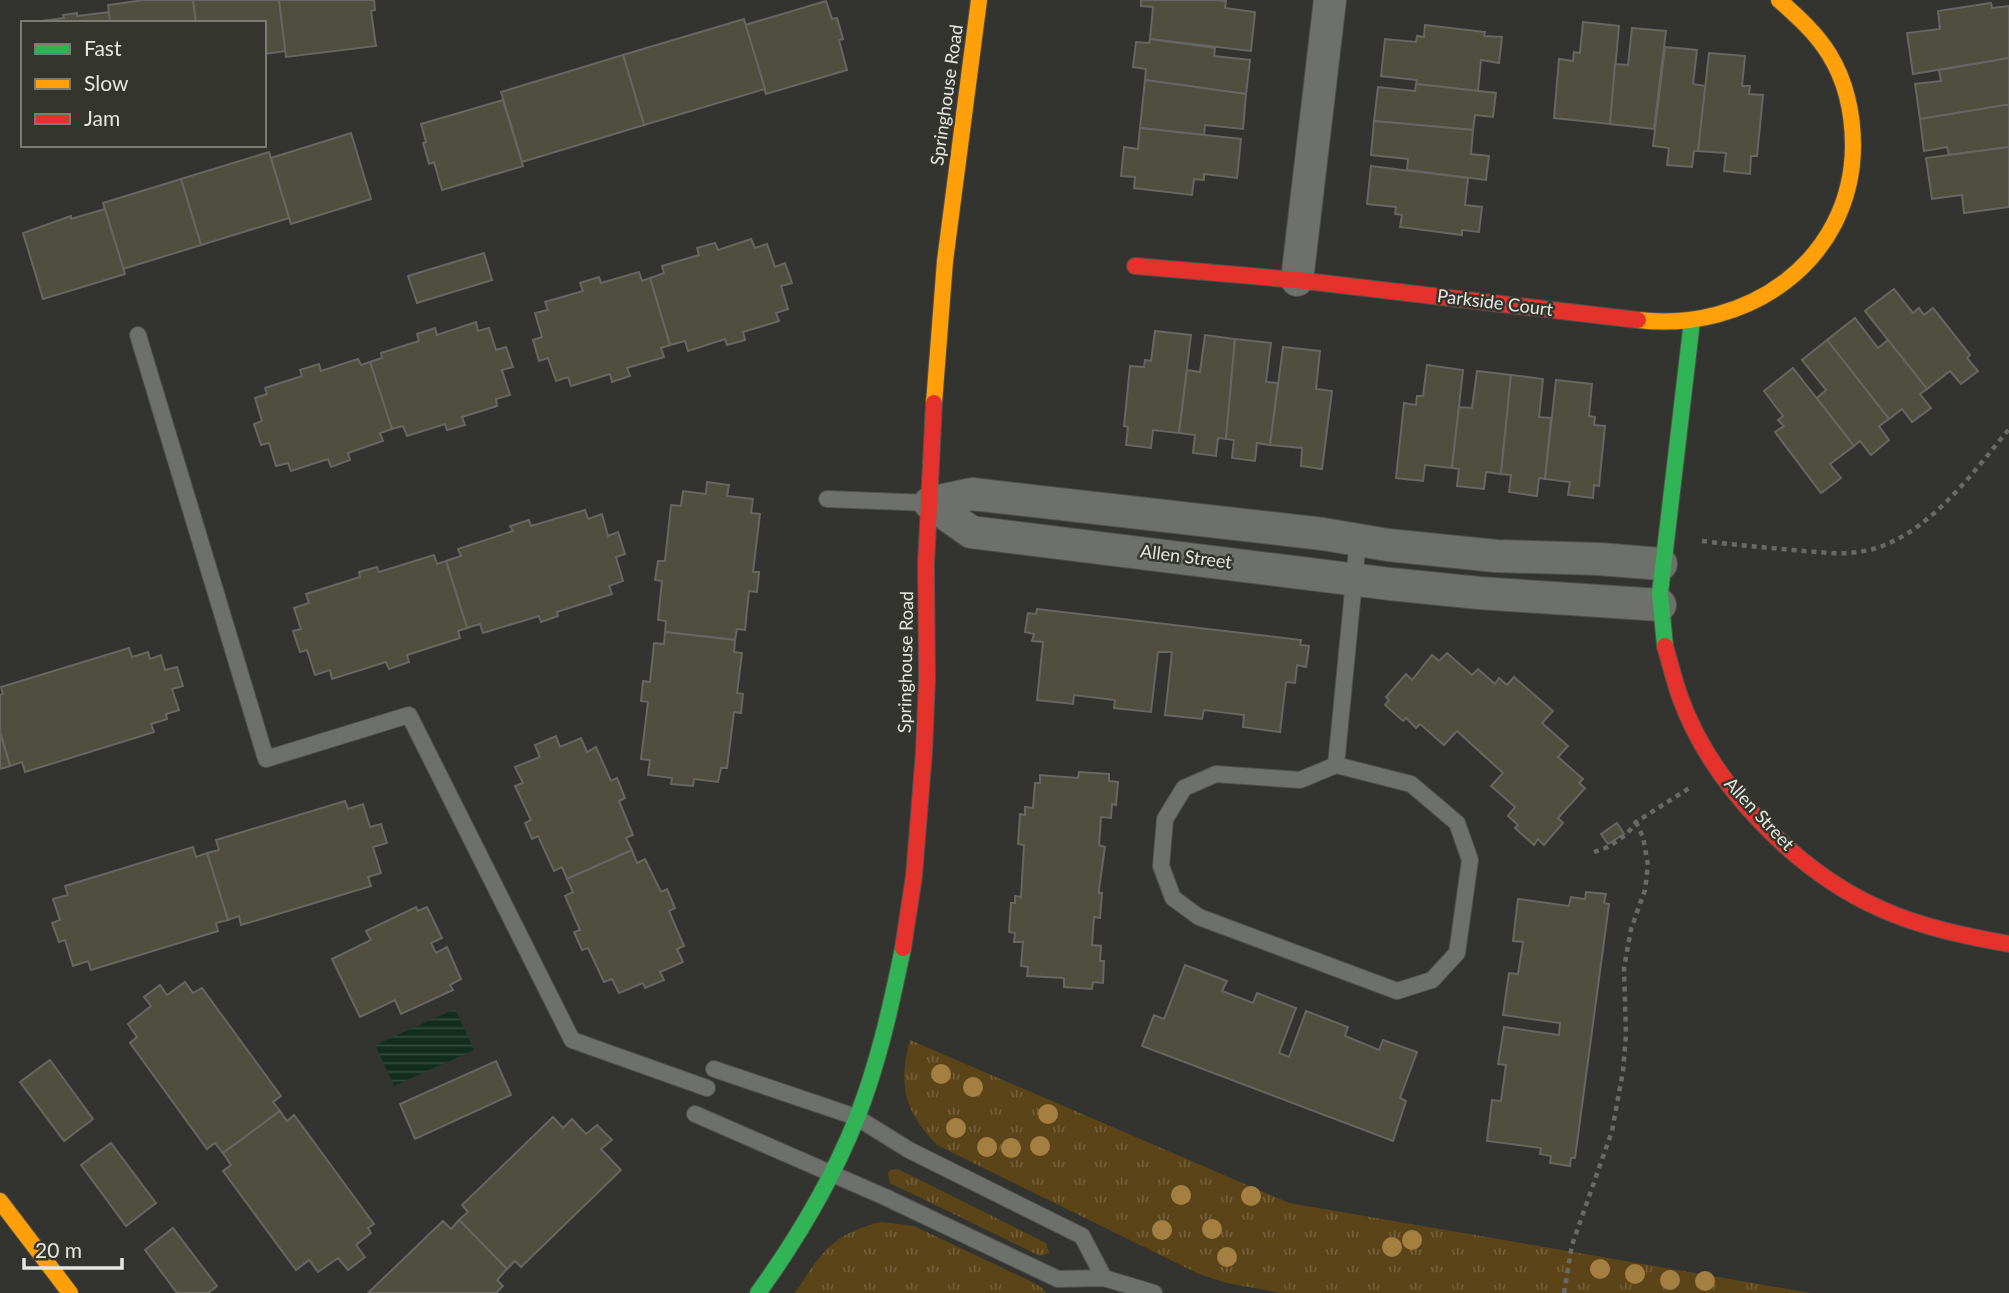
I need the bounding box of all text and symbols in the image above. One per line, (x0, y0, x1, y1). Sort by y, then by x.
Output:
legend (21, 21, 266, 147)
street label: Springhouse Road (925, 23, 967, 167)
text: Fast (84, 35, 122, 60)
text: Slow (84, 70, 129, 95)
text: Jam (84, 105, 120, 130)
street label: Parkside Court (1436, 284, 1555, 320)
street label: Allen Street (1139, 539, 1234, 573)
street label: Springhouse Road (893, 591, 917, 733)
street label: Allen Street (1720, 772, 1800, 855)
scale bar (24, 1226, 122, 1270)
text: 20 m (35, 1237, 82, 1262)

